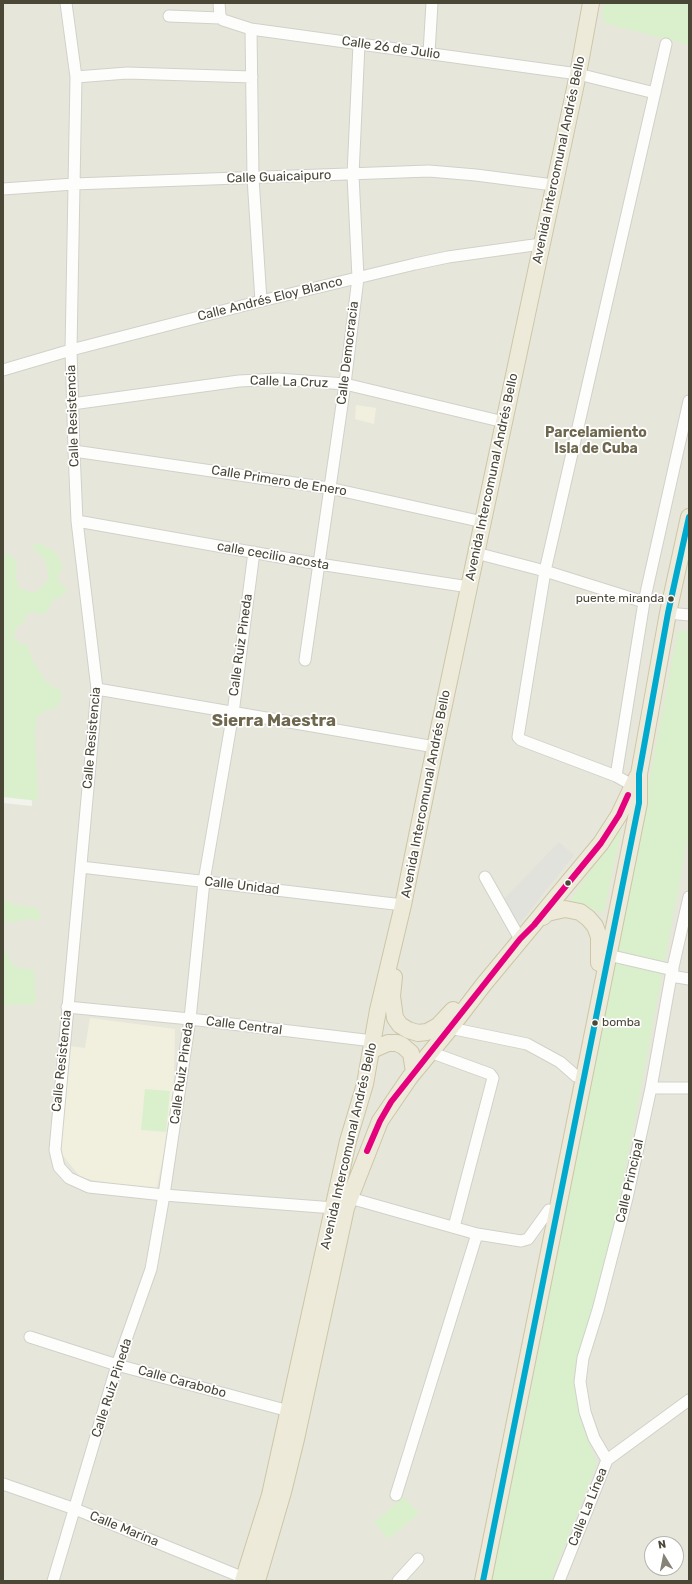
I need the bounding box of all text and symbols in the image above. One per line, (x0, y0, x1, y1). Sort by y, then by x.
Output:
street label: Calle 26 de Julio (341, 33, 441, 63)
street label: Avenida Intercomunal Andrés Bello (529, 55, 589, 265)
street label: Calle Guaicaipuro (226, 167, 332, 187)
street label: Calle Andrés Eloy Blanco (196, 273, 344, 325)
street label: Calle Democracia (334, 300, 362, 406)
street label: Calle Resistencia (63, 365, 83, 467)
street label: Avenida Intercomunal Andrés Bello (462, 372, 522, 582)
street label: Calle La Cruz (250, 373, 328, 391)
district label: Parcelamiento Isla de Cuba (545, 425, 647, 458)
street label: Calle Primero de Enero (210, 463, 348, 499)
street label: calle cecilio acosta (216, 538, 330, 574)
place label: puente miranda (576, 592, 664, 606)
street label: Calle Ruiz Pineda (226, 593, 256, 697)
marker: puente miranda (666, 594, 676, 604)
street label: Calle Resistencia (80, 686, 104, 790)
street label: Avenida Intercomunal Andrés Bello (398, 689, 454, 899)
district label: Sierra Maestra (212, 711, 336, 731)
street label: Calle Unidad (204, 874, 280, 898)
unlabelled marker (563, 878, 573, 888)
street label: Calle Resistencia (49, 1009, 75, 1113)
street label: Calle Central (205, 1014, 283, 1038)
place label: bomba (602, 1016, 640, 1030)
marker: bomba (590, 1018, 600, 1028)
street label: Calle Ruiz Pineda (167, 1021, 197, 1125)
street label: Avenida Intercomunal Andrés Bello (318, 1041, 380, 1251)
street label: Calle Principal (613, 1138, 647, 1224)
street label: Calle Ruiz Pineda (89, 1336, 135, 1440)
street label: Calle Carabobo (136, 1363, 228, 1401)
street label: Calle La Línea (565, 1466, 611, 1548)
street label: Calle Marina (87, 1508, 161, 1550)
north arrow (644, 1536, 684, 1576)
text: N (657, 1538, 667, 1552)

